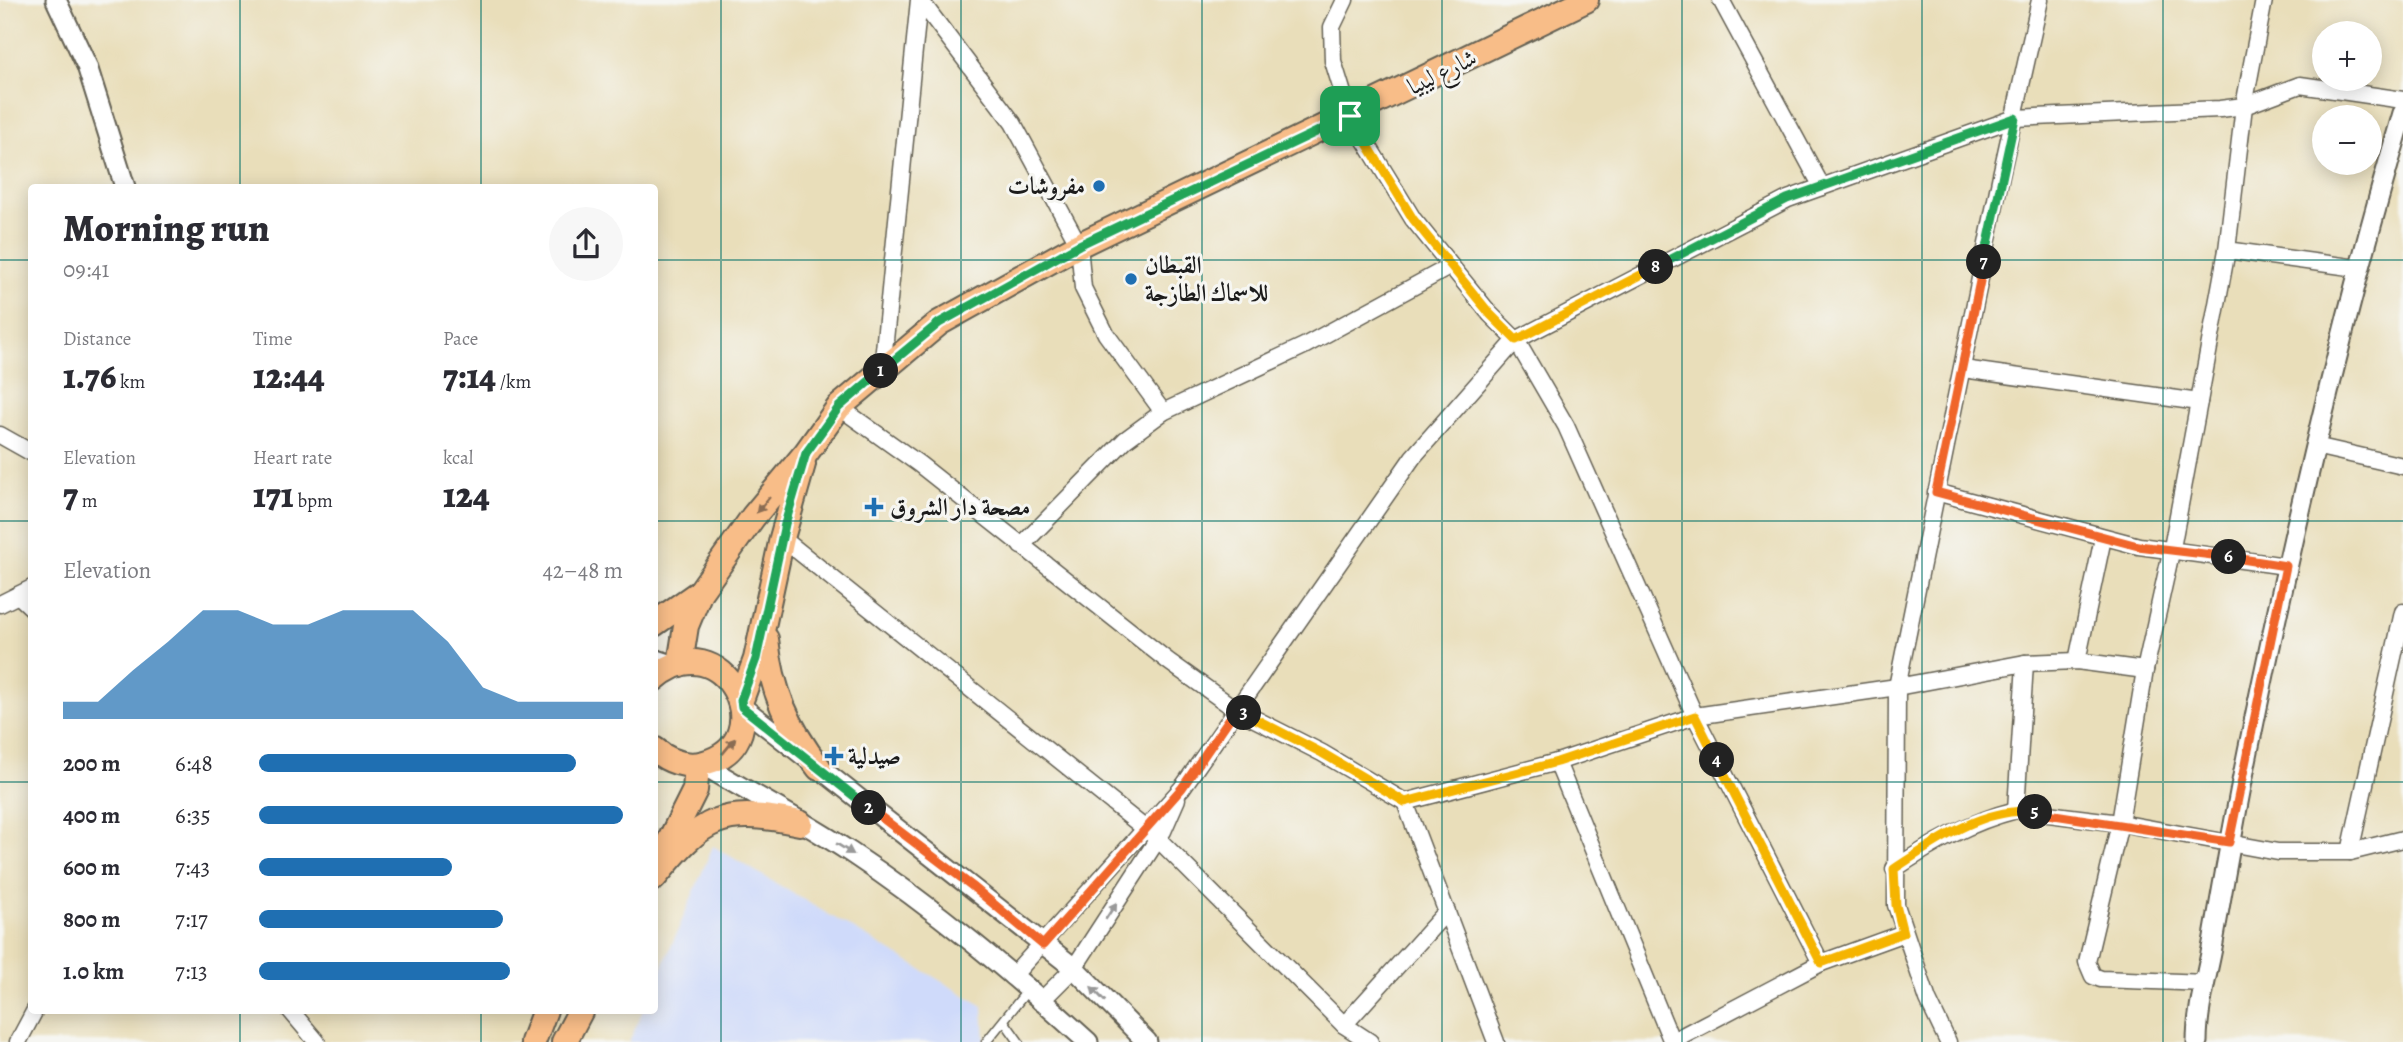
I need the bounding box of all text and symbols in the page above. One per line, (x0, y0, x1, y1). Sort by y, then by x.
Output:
map controls (2312, 21, 2382, 175)
button: + (2312, 21, 2382, 91)
street label: شارع ليبيا (1402, 41, 1484, 106)
pin (1320, 86, 1380, 146)
icon: arrive (1331, 97, 1369, 135)
button: − (2312, 105, 2382, 175)
place label: مفروشات (1007, 170, 1085, 202)
marker: مفروشات (1091, 178, 1107, 194)
text: Morning run (63, 202, 270, 254)
button: share (549, 207, 623, 281)
pin: 7 (1966, 244, 2002, 280)
text: 7 (1979, 248, 1988, 274)
place label: القبطان للاسماك الطازجة (1145, 249, 1268, 309)
pin: 8 (1638, 250, 1674, 284)
text: 8 (1651, 253, 1660, 279)
text: 09:41 (63, 254, 109, 285)
marker: القبطان للاسماك الطازجة (1123, 271, 1139, 287)
text: Distance (63, 326, 131, 352)
text: Time (253, 326, 292, 352)
text: Pace (443, 326, 478, 352)
text: 1.76 (63, 352, 116, 400)
text: 12:44 (253, 352, 325, 400)
text: 7:14 (443, 352, 496, 400)
pin: 1 (864, 354, 898, 388)
text: 1 (877, 357, 884, 383)
text: km (116, 369, 145, 395)
text: /km (496, 369, 531, 395)
text: Elevation (63, 445, 136, 471)
text: Heart rate (253, 445, 332, 471)
text: kcal (443, 445, 473, 471)
text: 7 (63, 471, 78, 519)
text: 171 (253, 471, 294, 519)
text: 124 (443, 471, 490, 519)
text: m (78, 488, 98, 514)
text: bpm (294, 488, 333, 514)
place label: مصحة دار الشروق (890, 491, 1030, 523)
one-way arrow (755, 496, 770, 514)
marker: مصحة دار الشروق (864, 497, 884, 517)
pin: 6 (2212, 540, 2246, 574)
text: 6 (2224, 543, 2233, 569)
text: Elevation (63, 555, 151, 586)
text: 42–48 m (542, 555, 623, 586)
pin: 3 (1226, 696, 1262, 730)
text: 3 (1239, 699, 1248, 725)
one-way arrow (722, 737, 737, 755)
place label: صيدلية (848, 740, 901, 772)
pin: 4 (1700, 742, 1734, 778)
text: 4 (1712, 746, 1721, 772)
text: 200 m (63, 748, 121, 779)
text: 6:48 (175, 748, 213, 779)
marker: صيدلية (826, 748, 842, 764)
pin: 2 (852, 790, 886, 826)
text: 2 (864, 794, 873, 820)
pin: 5 (2018, 794, 2052, 830)
text: 5 (2030, 798, 2039, 824)
text: 400 m (63, 800, 120, 831)
text: 6:35 (175, 800, 211, 831)
one-way arrow (836, 842, 855, 855)
text: 600 m (63, 852, 120, 883)
text: 7:43 (175, 852, 210, 883)
one-way arrow (1104, 901, 1117, 921)
text: 800 m (63, 904, 120, 935)
text: 7:17 (175, 904, 208, 935)
text: 1.0 km (63, 956, 124, 987)
text: 7:13 (175, 956, 208, 987)
one-way arrow (1090, 985, 1107, 1002)

